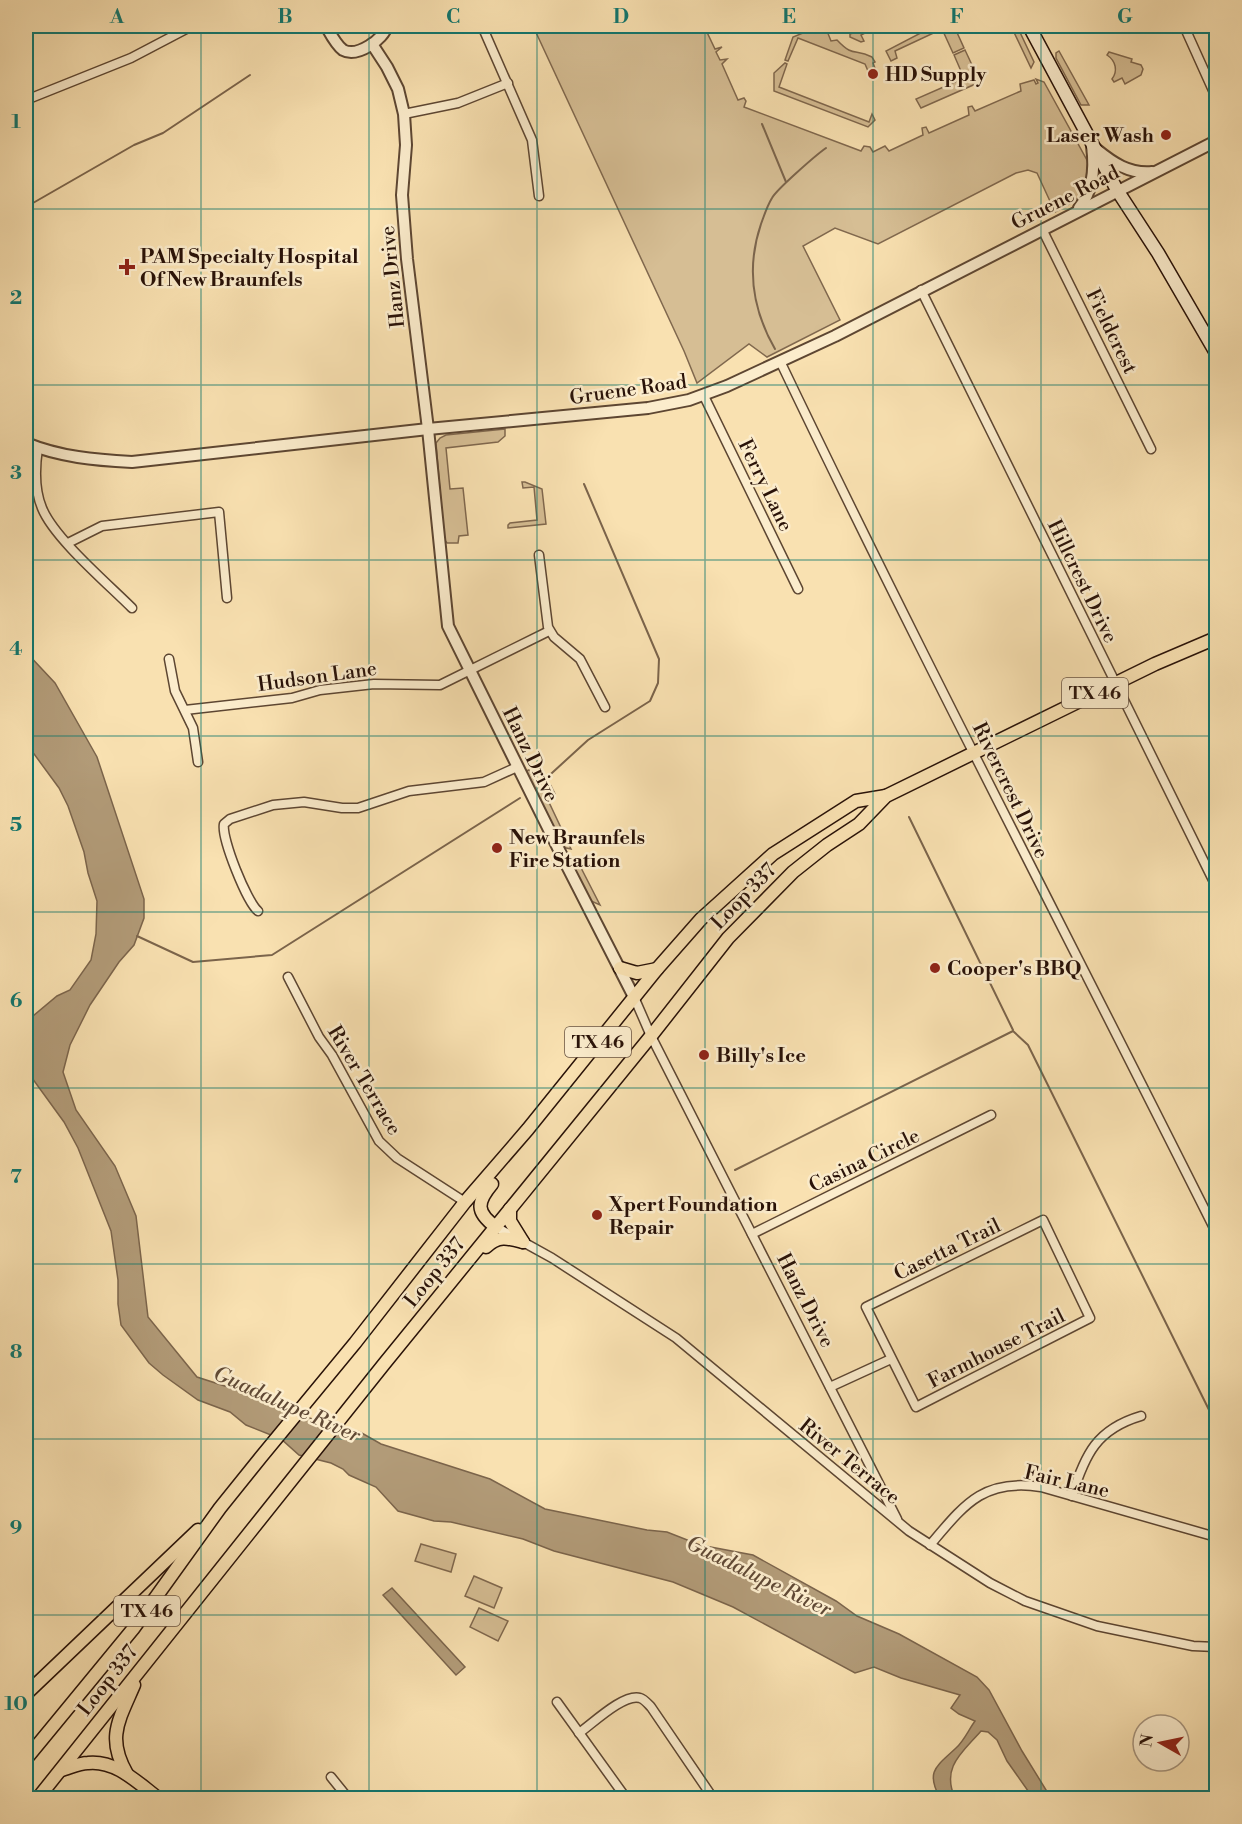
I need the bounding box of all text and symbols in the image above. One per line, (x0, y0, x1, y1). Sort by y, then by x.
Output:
text: A (109, 5, 125, 30)
text: B (277, 5, 293, 30)
text: C (446, 5, 460, 30)
text: D (613, 5, 629, 30)
text: E (782, 5, 796, 30)
text: F (950, 5, 964, 30)
text: G (1117, 5, 1133, 30)
place label: HD Supply (885, 63, 987, 88)
marker: HD Supply (866, 67, 880, 81)
text: 1 (11, 110, 21, 135)
place label: Laser Wash (1046, 124, 1155, 149)
marker: Laser Wash (1159, 128, 1173, 142)
street label: Gruene Road (1007, 160, 1124, 236)
street label: Hanz Drive (376, 224, 411, 329)
place label: PAM Specialty Hospital Of New Braunfels (140, 245, 359, 293)
marker: PAM Specialty Hospital Of New Braunfels (118, 258, 136, 276)
street label: Fieldcrest (1079, 285, 1142, 378)
text: 2 (10, 286, 22, 311)
street label: Gruene Road (568, 370, 689, 411)
street label: Ferry Lane (732, 435, 798, 536)
text: 3 (10, 461, 22, 486)
street label: Hillcrest Drive (1041, 516, 1122, 647)
text: 4 (9, 637, 23, 662)
street label: Hudson Lane (256, 657, 378, 698)
road number: TX 46 (1062, 678, 1128, 708)
street label: Hanz Drive (496, 703, 563, 806)
street label: Rivercrest Drive (966, 719, 1053, 863)
text: 5 (10, 813, 22, 838)
place label: New Braunfels Fire Station (509, 826, 645, 874)
marker: New Braunfels Fire Station (490, 841, 504, 855)
street label: Loop 337 (706, 858, 782, 936)
place label: Cooper's BBQ (947, 957, 1081, 982)
marker: Cooper's BBQ (928, 961, 942, 975)
text: 6 (10, 989, 23, 1014)
street label: River Terrace (321, 1022, 406, 1140)
road number: TX 46 (565, 1027, 631, 1057)
place label: Billy's Ice (716, 1044, 806, 1069)
marker: Billy's Ice (697, 1048, 711, 1062)
street label: Casina Circle (805, 1124, 924, 1199)
text: 7 (10, 1165, 22, 1190)
place label: Xpert Foundation Repair (608, 1193, 778, 1241)
marker: Xpert Foundation Repair (590, 1208, 604, 1222)
street label: Casetta Trail (890, 1214, 1005, 1287)
street label: Loop 337 (399, 1233, 471, 1313)
street label: Hanz Drive (770, 1249, 839, 1352)
street label: Farmhouse Trail (924, 1304, 1069, 1395)
text: 8 (10, 1340, 23, 1365)
water label: Guadalupe River (209, 1361, 365, 1449)
street label: River Terrace (793, 1414, 905, 1511)
street label: Fair Lane (1022, 1461, 1112, 1504)
text: 9 (10, 1516, 22, 1541)
water label: Guadalupe River (682, 1531, 836, 1624)
road number: TX 46 (114, 1596, 180, 1626)
street label: Loop 337 (73, 1640, 144, 1721)
text: 10 (4, 1692, 28, 1717)
north arrow (1131, 1713, 1191, 1773)
text: N (1136, 1733, 1158, 1749)

